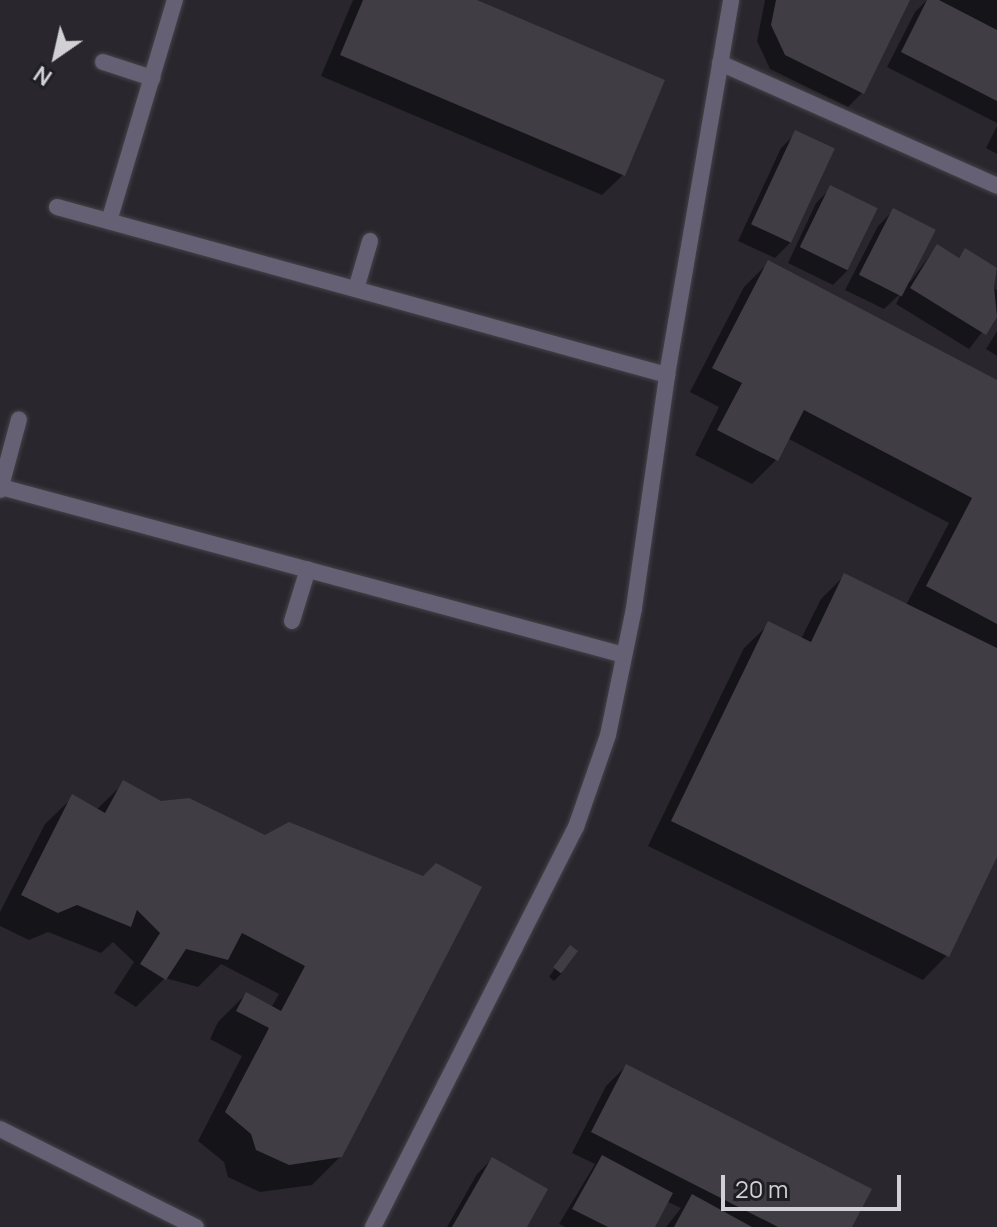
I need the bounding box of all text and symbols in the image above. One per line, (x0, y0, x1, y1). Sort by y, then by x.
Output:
north arrow (16, 16, 96, 96)
text: N (28, 59, 58, 93)
scale bar (725, 1159, 905, 1209)
text: 20 m (735, 1172, 788, 1205)

